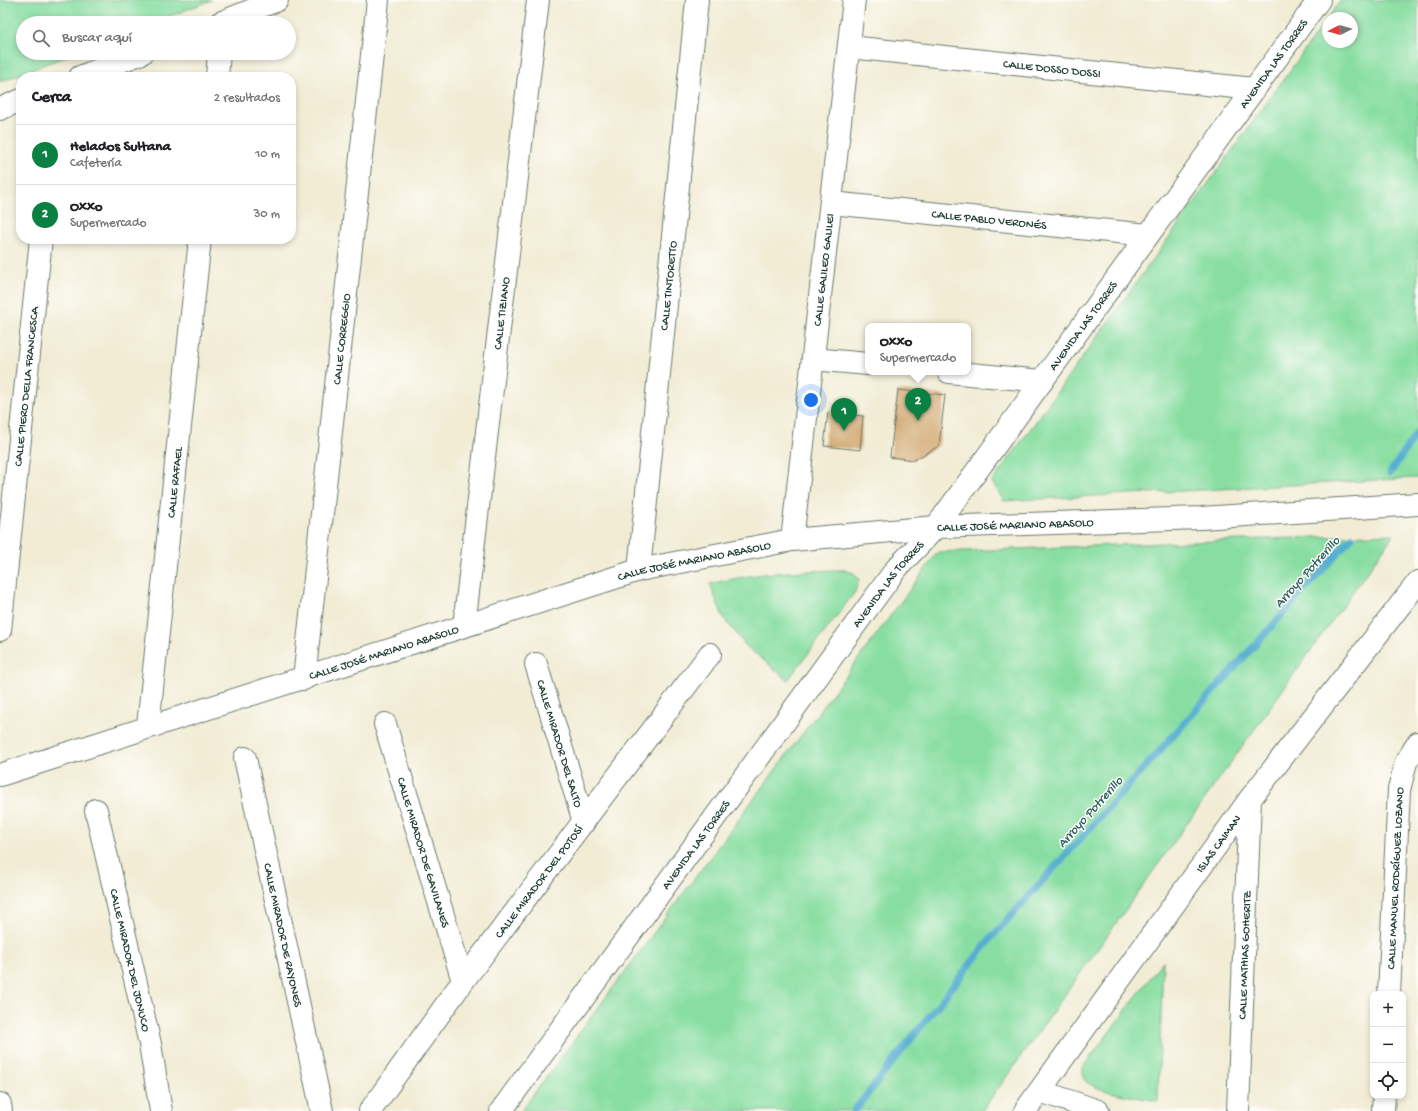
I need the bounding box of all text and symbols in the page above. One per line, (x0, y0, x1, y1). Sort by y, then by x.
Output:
north arrow (1322, 12, 1358, 48)
search box (16, 16, 296, 60)
street label: AVENIDA LAS TORRES (1238, 17, 1312, 112)
icon: search (30, 27, 52, 49)
text: Buscar aquí (62, 29, 132, 47)
street label: CALLE DOSSO DOSSI (1002, 58, 1101, 82)
text: Cerca (32, 88, 71, 108)
text: 2 resultados (214, 91, 280, 106)
text: Helados Sultana (70, 138, 171, 156)
text: 1 (42, 147, 48, 162)
text: 10 m (255, 147, 280, 162)
text: Cafetería (70, 156, 122, 171)
text: Oxxo (70, 198, 103, 216)
text: 2 (42, 207, 48, 222)
text: 30 m (254, 207, 280, 222)
street label: CALLE PABLO VERONÉS (931, 208, 1048, 234)
street label: CALLE GALILEO GALILEI (812, 213, 838, 327)
text: Supermercado (70, 216, 146, 231)
street label: CALLE TINTORETTO (658, 240, 681, 331)
street label: CALLE TIZIANO (492, 276, 514, 351)
street label: AVENIDA LAS TORRES (1047, 279, 1122, 374)
street label: CALLE CORREGGIO (331, 293, 355, 386)
street label: CALLE PIERO DELLA FRANCESCA (12, 305, 43, 467)
popup (865, 323, 971, 375)
text: Oxxo (880, 333, 912, 351)
text: Supermercado (880, 351, 956, 366)
pin: 2 (905, 388, 931, 421)
your location (801, 390, 821, 410)
pin: 1 (831, 398, 857, 431)
street label: CALLE RAFAEL (165, 446, 187, 519)
street label: CALLE JOSÉ MARIANO ABASOLO (937, 517, 1094, 536)
water label: Arroyo Potrerillo (1272, 533, 1344, 611)
street label: CALLE JOSÉ MARIANO ABASOLO (616, 539, 772, 585)
street label: AVENIDA LAS TORRES (851, 539, 928, 631)
street label: CALLE JOSÉ MARIANO ABASOLO (308, 623, 461, 684)
street label: CALLE MIRADOR DEL SALTO (532, 678, 584, 810)
water label: Arroyo Potrerillo (1055, 773, 1127, 851)
street label: CALLE MIRADOR DE GAVILANES (393, 776, 452, 930)
street label: CALLE MANUEL RODRÍGUEZ LOZANO (1385, 787, 1408, 970)
street label: AVENIDA LAS TORRES (660, 798, 734, 893)
street label: ISLAS CAIMAN (1194, 813, 1245, 876)
street label: CALLE MIRADOR DEL POTOSÍ (493, 823, 587, 942)
street label: CALLE MIRADOR DE RAYONES (259, 862, 304, 1009)
street label: CALLE MIRADOR DEL JONUCO (105, 888, 152, 1033)
street label: CALLE MATHIAS GOHERITZ (1237, 890, 1255, 1020)
map controls (1370, 991, 1406, 1099)
button: + (1370, 991, 1406, 1027)
button: − (1370, 1027, 1406, 1063)
button: locate (1370, 1063, 1406, 1099)

